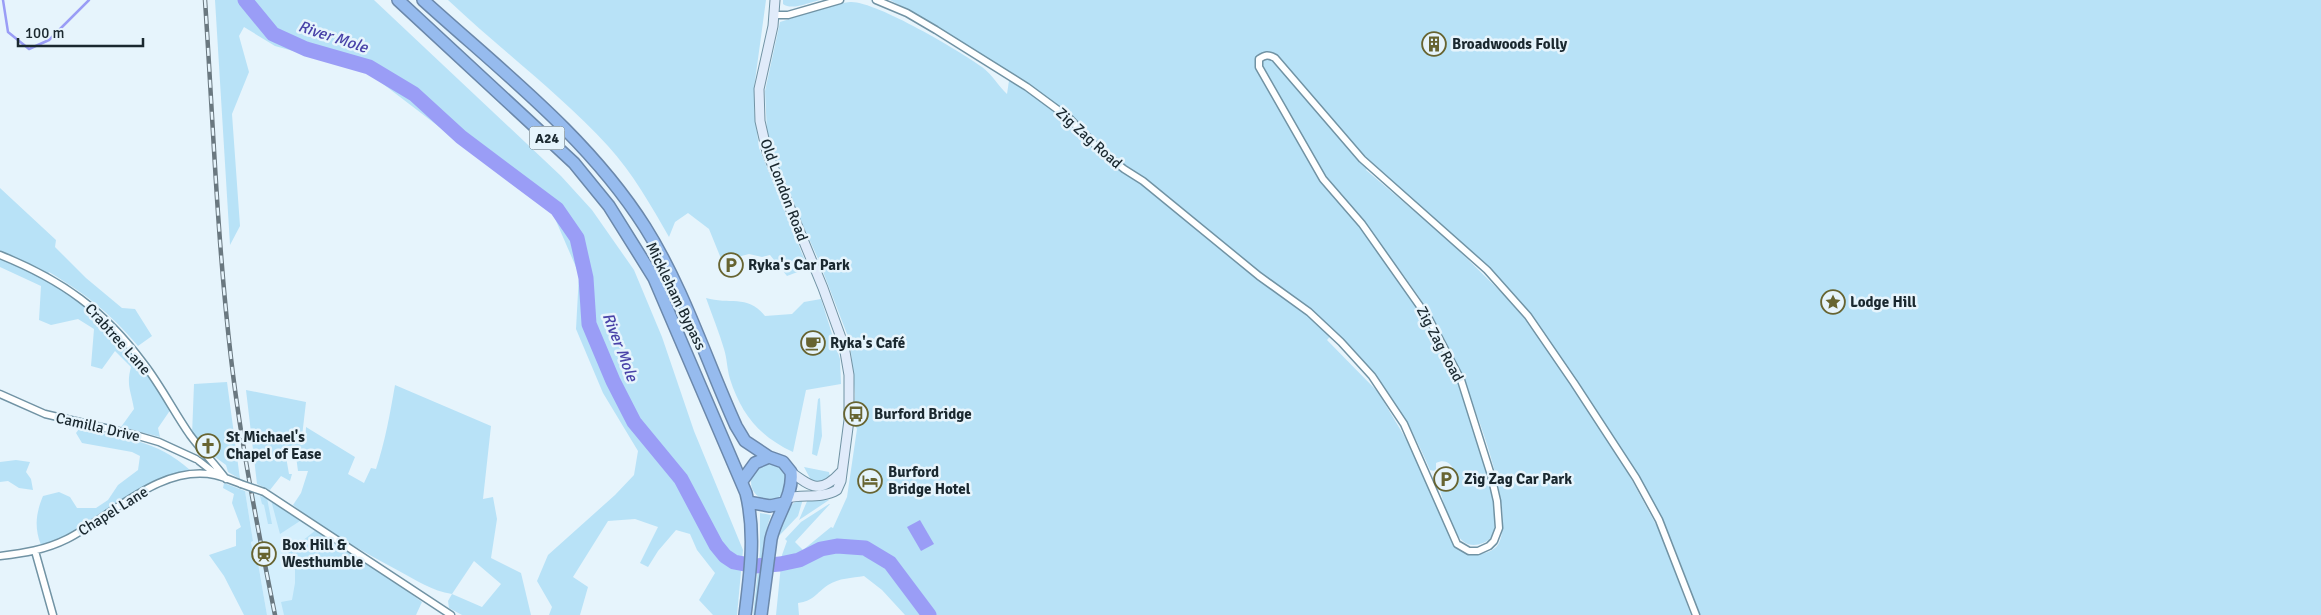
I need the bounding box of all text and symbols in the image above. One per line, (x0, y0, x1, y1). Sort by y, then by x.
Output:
scale bar (18, 15, 142, 47)
water label: River Mole (296, 16, 371, 58)
text: 100 m (25, 24, 65, 42)
building icon: Broadwoods Folly (1421, 31, 1447, 57)
place label: Broadwoods Folly (1452, 35, 1568, 53)
street label: Zig Zag Road (1052, 104, 1126, 172)
road number: A24 (530, 126, 564, 150)
street label: Old London Road (756, 136, 812, 244)
street label: Mickleham Bypass (642, 239, 710, 353)
parking icon: Ryka's Car Park (718, 252, 744, 278)
place label: Ryka's Car Park (748, 256, 850, 274)
place icon: Lodge Hill (1820, 289, 1846, 315)
place label: Lodge Hill (1850, 293, 1917, 311)
street label: Crabtree Lane (81, 300, 155, 378)
street label: Zig Zag Road (1413, 303, 1467, 385)
water label: River Mole (598, 310, 643, 385)
cafe icon: Ryka's Café (800, 330, 826, 356)
place label: Ryka's Café (830, 334, 905, 352)
bus stop icon: Burford Bridge (843, 401, 869, 427)
place label: Burford Bridge (874, 405, 972, 423)
street label: Camilla Drive (54, 409, 142, 445)
place label: St Michael's Chapel of Ease (226, 428, 321, 463)
church icon: St Michael's Chapel of Ease (195, 433, 221, 459)
place label: Burford Bridge Hotel (888, 463, 971, 498)
parking icon: Zig Zag Car Park (1433, 466, 1459, 492)
hotel icon: Burford Bridge Hotel (857, 468, 883, 494)
place label: Zig Zag Car Park (1464, 470, 1572, 488)
street label: Chapel Lane (75, 482, 151, 540)
place label: Box Hill & Westhumble (282, 536, 363, 571)
station icon: Box Hill & Westhumble (251, 541, 277, 567)

